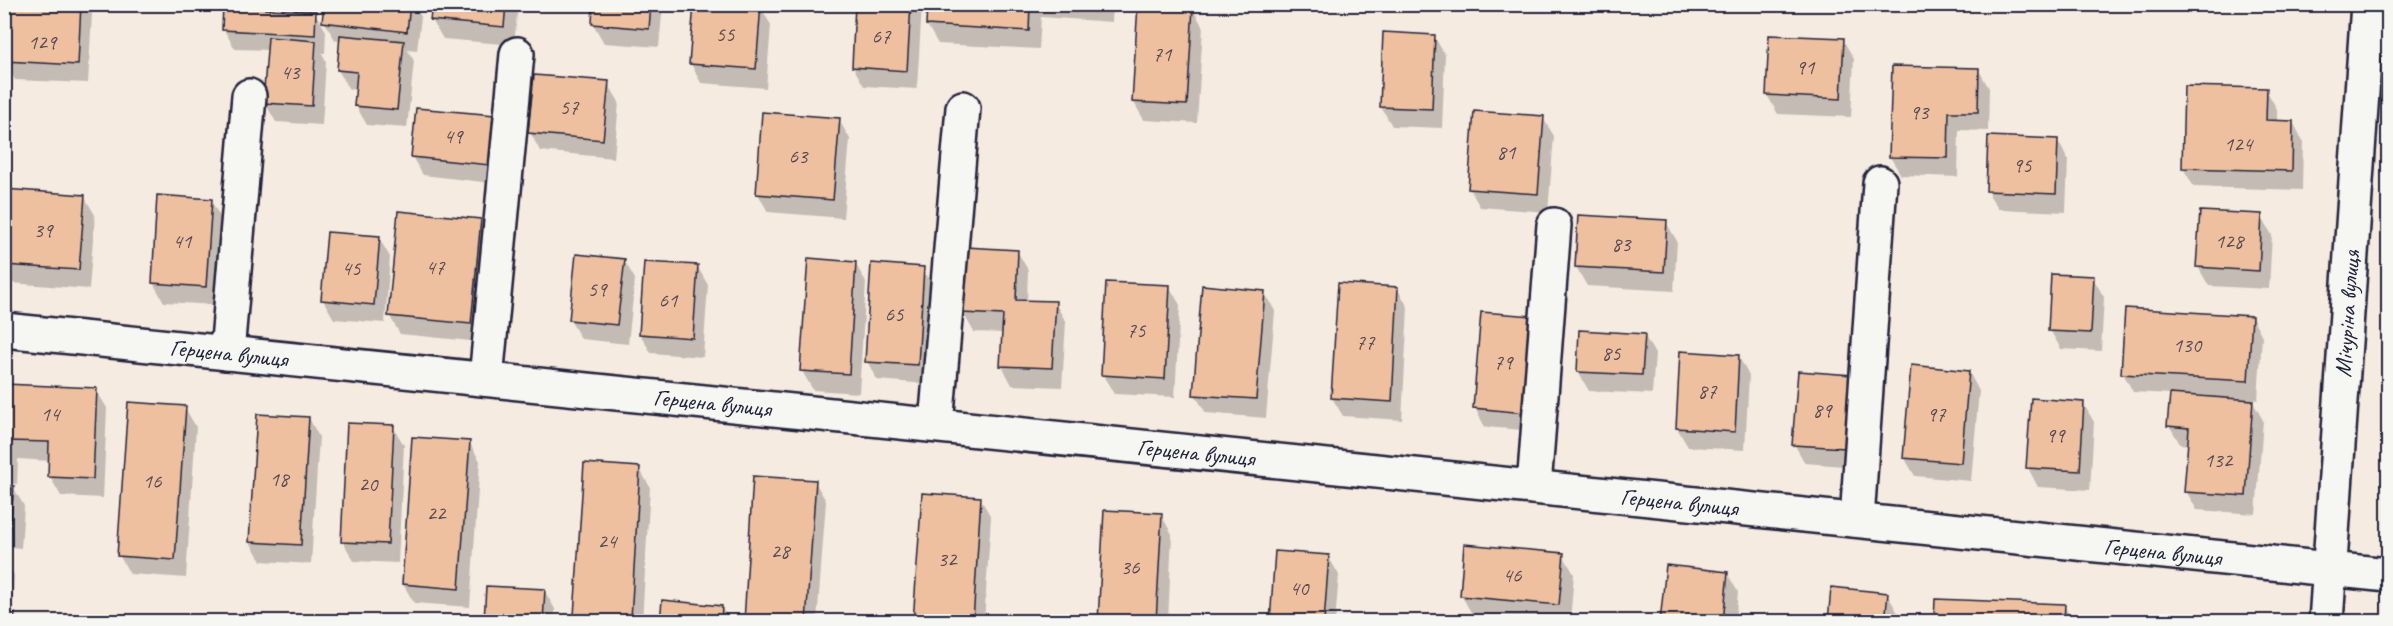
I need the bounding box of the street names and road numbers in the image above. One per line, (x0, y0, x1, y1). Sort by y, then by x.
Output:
street label: Мічуріна вулиця (2328, 248, 2366, 378)
street label: Герцена вулиця (169, 332, 291, 374)
street label: Герцена вулиця (652, 382, 774, 424)
street label: Герцена вулиця (1136, 432, 1258, 474)
street label: Герцена вулиця (1619, 481, 1741, 523)
street label: Герцена вулиця (2102, 531, 2225, 573)

